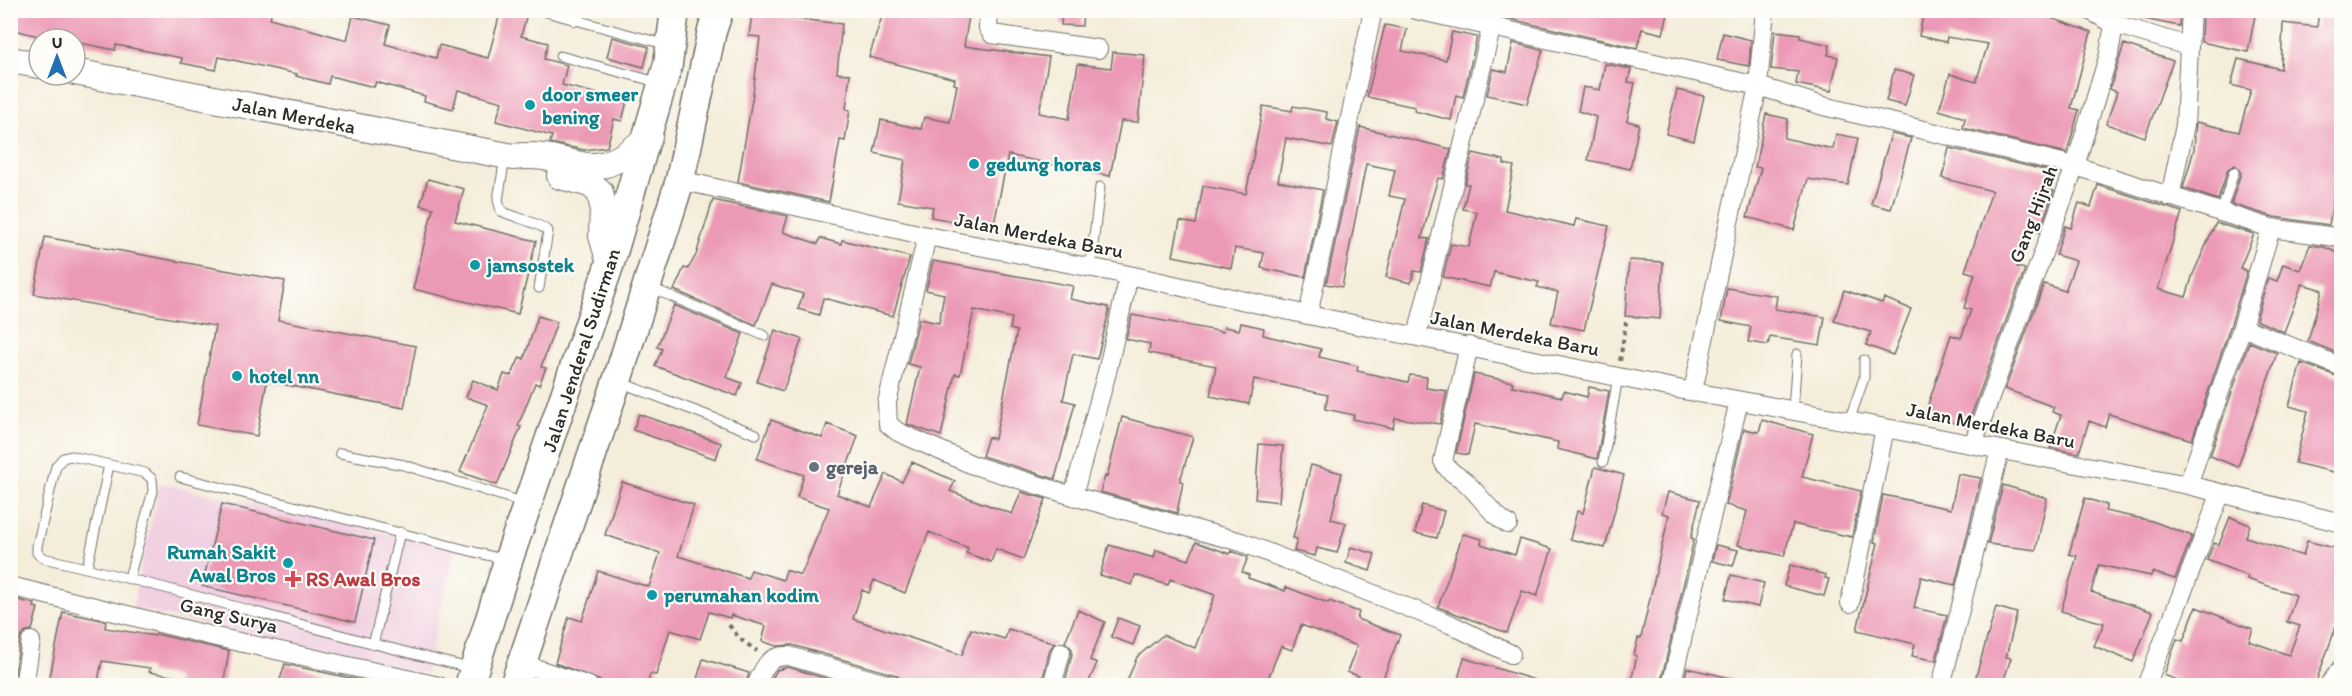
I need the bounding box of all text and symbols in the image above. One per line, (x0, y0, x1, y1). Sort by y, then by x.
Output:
north arrow (27, 27, 87, 87)
text: U (52, 33, 62, 52)
place label: door smeer bening (542, 82, 638, 130)
street label: Jalan Merdeka (231, 91, 358, 139)
marker: door smeer bening (523, 98, 537, 112)
place label: gedung horas (986, 152, 1101, 177)
marker: gedung horas (967, 157, 981, 171)
street label: Gang Hijrah (2003, 162, 2063, 266)
street label: Jalan Merdeka Baru (953, 207, 1125, 263)
street label: Jalan Jenderal Sudirman (537, 245, 625, 455)
place label: jamsostek (486, 253, 575, 278)
marker: jamsostek (468, 258, 482, 272)
street label: Jalan Merdeka Baru (1429, 305, 1601, 361)
place label: hotel nn (249, 364, 319, 388)
marker: hotel nn (230, 369, 244, 383)
street label: Jalan Merdeka Baru (1905, 397, 2077, 453)
place label: gereja (826, 455, 879, 480)
marker: gereja (807, 460, 821, 474)
place label: Rumah Sakit Awal Bros (167, 540, 276, 587)
marker: Rumah Sakit Awal Bros (281, 556, 295, 570)
place label: RS Awal Bros (306, 567, 420, 591)
marker: RS Awal Bros (284, 570, 302, 588)
place label: perumahan kodim (663, 583, 820, 608)
marker: perumahan kodim (645, 588, 659, 602)
street label: Gang Surya (178, 592, 281, 638)

